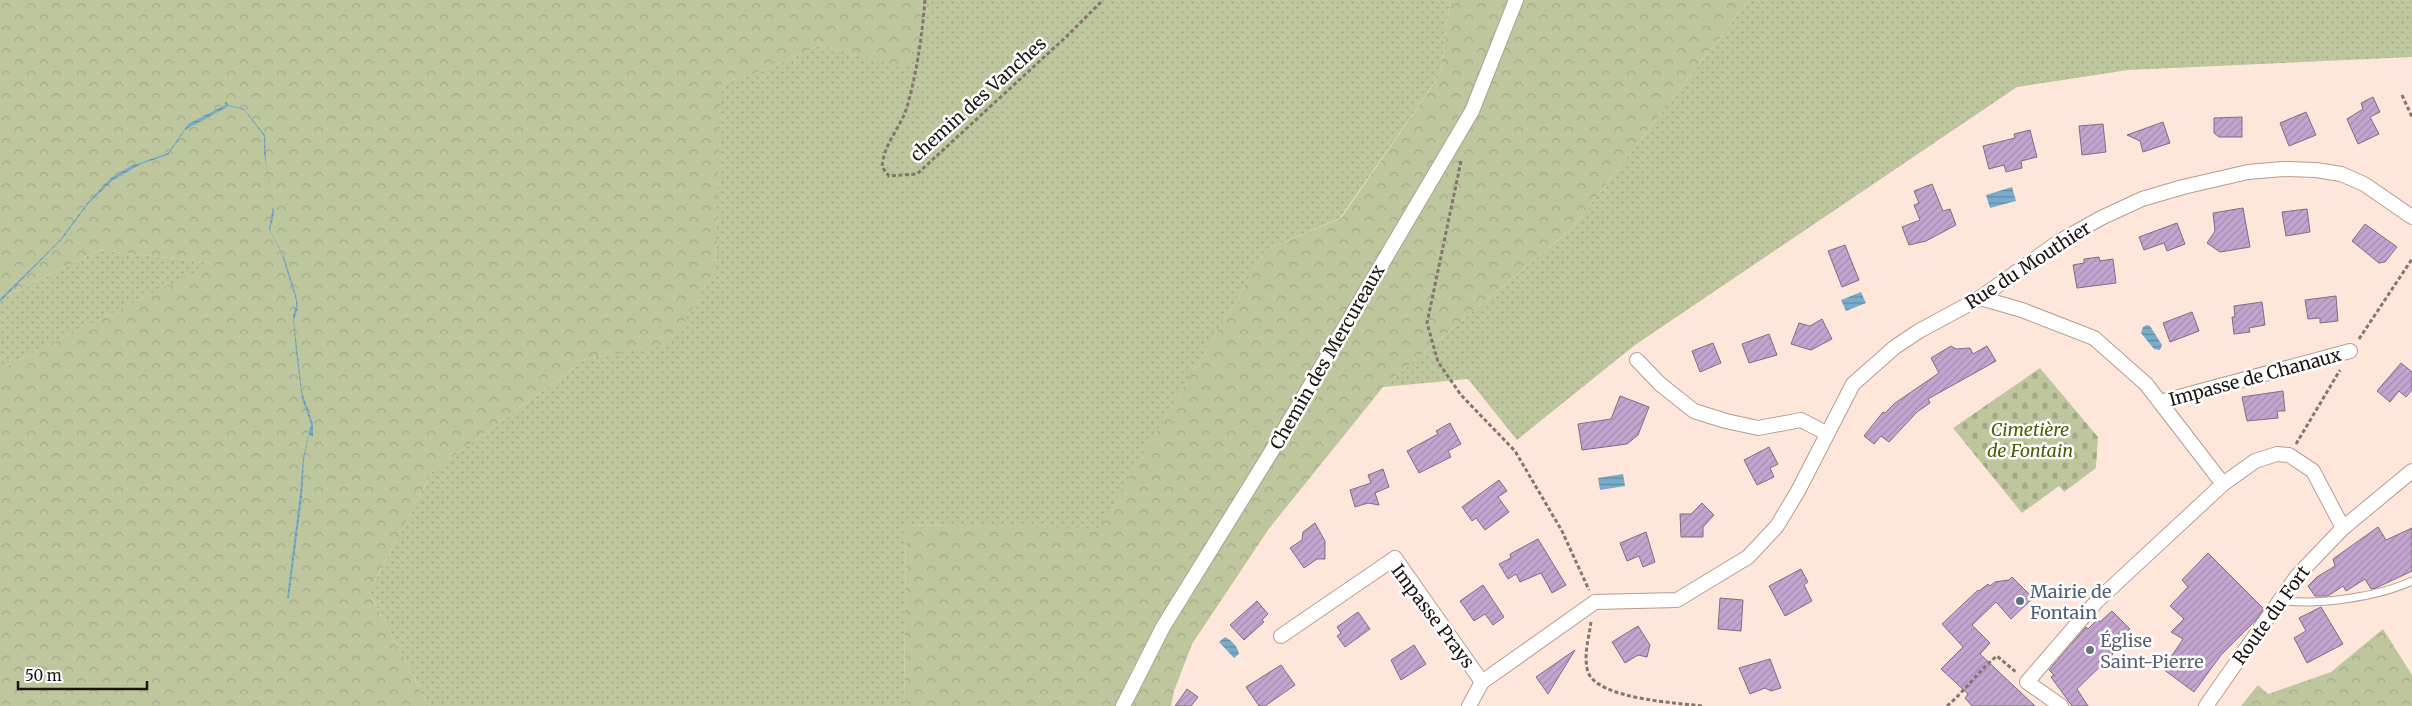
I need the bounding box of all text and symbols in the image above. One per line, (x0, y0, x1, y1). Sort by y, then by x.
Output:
street label: chemin des Vanches (905, 32, 1051, 166)
street label: Rue du Mouthier (1961, 216, 2095, 314)
street label: Chemin des Mercureaux (1265, 260, 1390, 454)
street label: Impasse de Chanaux (2166, 343, 2344, 411)
park label: Cimetière de Fontain (1987, 418, 2073, 462)
street label: Impasse Prays (1386, 559, 1480, 673)
street label: Route du Fort (2227, 561, 2315, 669)
place label: Mairie de Fontain (2030, 580, 2111, 624)
marker: Mairie de Fontain (2014, 595, 2026, 607)
place label: Église Saint-Pierre (2100, 629, 2204, 673)
marker: Église Saint-Pierre (2084, 644, 2096, 656)
scale bar (18, 658, 146, 690)
text: 50 m (25, 666, 62, 685)

